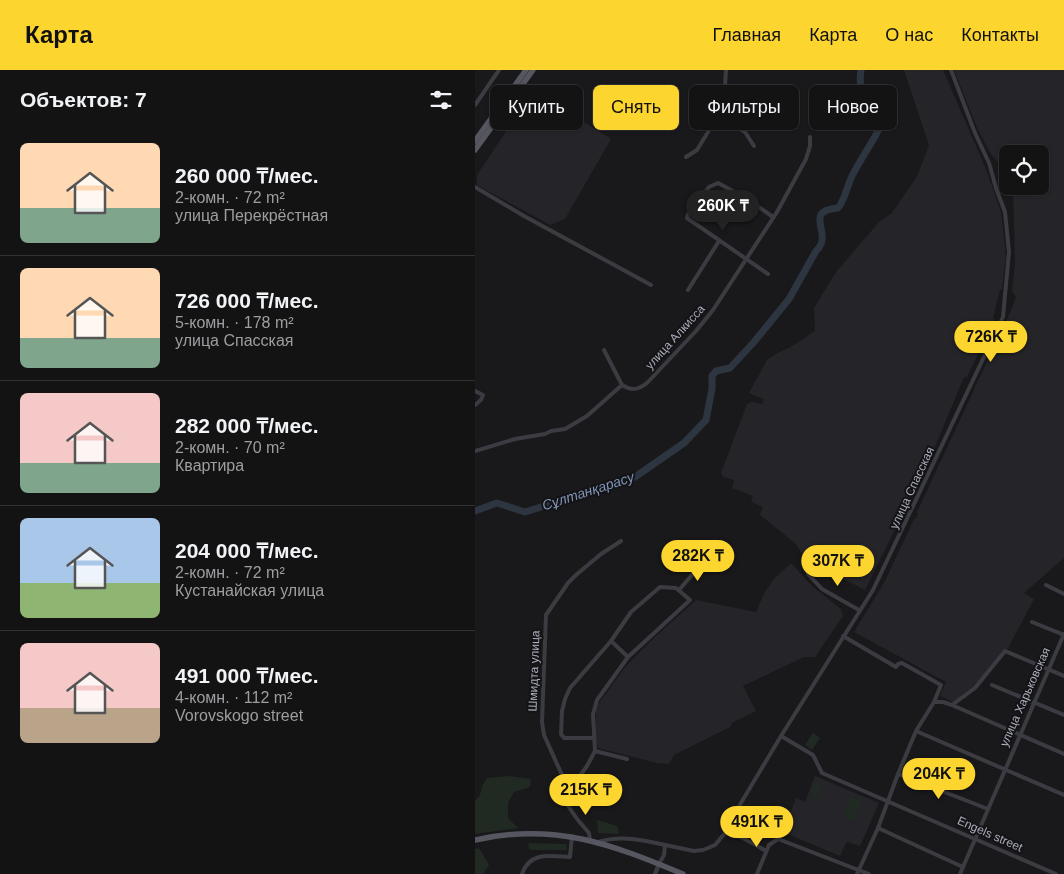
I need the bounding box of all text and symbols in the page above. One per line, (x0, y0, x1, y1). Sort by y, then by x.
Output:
text: Карта (25, 21, 93, 48)
text: Главная (713, 25, 781, 45)
text: Карта (809, 25, 857, 45)
text: О нас (885, 25, 933, 45)
text: Контакты (961, 25, 1039, 45)
chip: Купить (490, 85, 583, 130)
chip: Снять (593, 85, 679, 130)
chip: Фильтры (689, 85, 799, 130)
chip: Новое (809, 85, 897, 130)
icon: filters (427, 86, 455, 114)
text: Объектов: 7 (20, 88, 147, 111)
map controls (999, 145, 1049, 195)
button: locate (999, 145, 1049, 195)
icon: home (60, 163, 120, 223)
text: 260 000 ₸/мес. (175, 164, 319, 187)
text: 2-комн. · 72 m² (175, 189, 285, 206)
pin: 260K ₸ (682, 190, 764, 232)
text: 260K ₸ (697, 197, 749, 214)
text: улица Перекрёстная (175, 207, 328, 224)
icon: home (60, 288, 120, 348)
text: 726 000 ₸/мес. (175, 289, 319, 312)
street label: улица Алкисса (642, 302, 708, 372)
text: 5-комн. · 178 m² (175, 314, 294, 331)
pin: 726K ₸ (950, 320, 1032, 363)
text: 726K ₸ (965, 328, 1017, 345)
text: улица Спасская (175, 332, 293, 349)
icon: home (60, 413, 120, 473)
text: 282 000 ₸/мес. (175, 414, 319, 437)
text: 2-комн. · 70 m² (175, 439, 285, 456)
street label: улица Спасская (887, 445, 937, 531)
text: Квартира (175, 457, 244, 474)
water label: Сұлтанқарасу (540, 468, 637, 513)
icon: home (60, 538, 120, 598)
text: 204 000 ₸/мес. (175, 539, 319, 562)
pin: 282K ₸ (657, 540, 739, 582)
pin: 307K ₸ (797, 544, 879, 587)
text: 282K ₸ (672, 547, 724, 564)
text: 307K ₸ (812, 552, 864, 569)
text: 2-комн. · 72 m² (175, 564, 285, 581)
text: Кустанайская улица (175, 582, 324, 599)
street label: Шмидта улица (526, 630, 542, 712)
street label: улица Харьковская (997, 645, 1053, 749)
icon: home (60, 663, 120, 723)
text: 491 000 ₸/мес. (175, 664, 319, 687)
text: 4-комн. · 112 m² (175, 689, 292, 706)
text: Vorovskogo street (175, 707, 303, 724)
pin: 204K ₸ (898, 758, 980, 800)
text: 204K ₸ (913, 765, 965, 782)
pin: 215K ₸ (545, 774, 627, 816)
text: 215K ₸ (560, 781, 612, 798)
pin: 491K ₸ (716, 806, 798, 848)
text: 491K ₸ (731, 813, 783, 830)
street label: Engels street (955, 813, 1025, 855)

